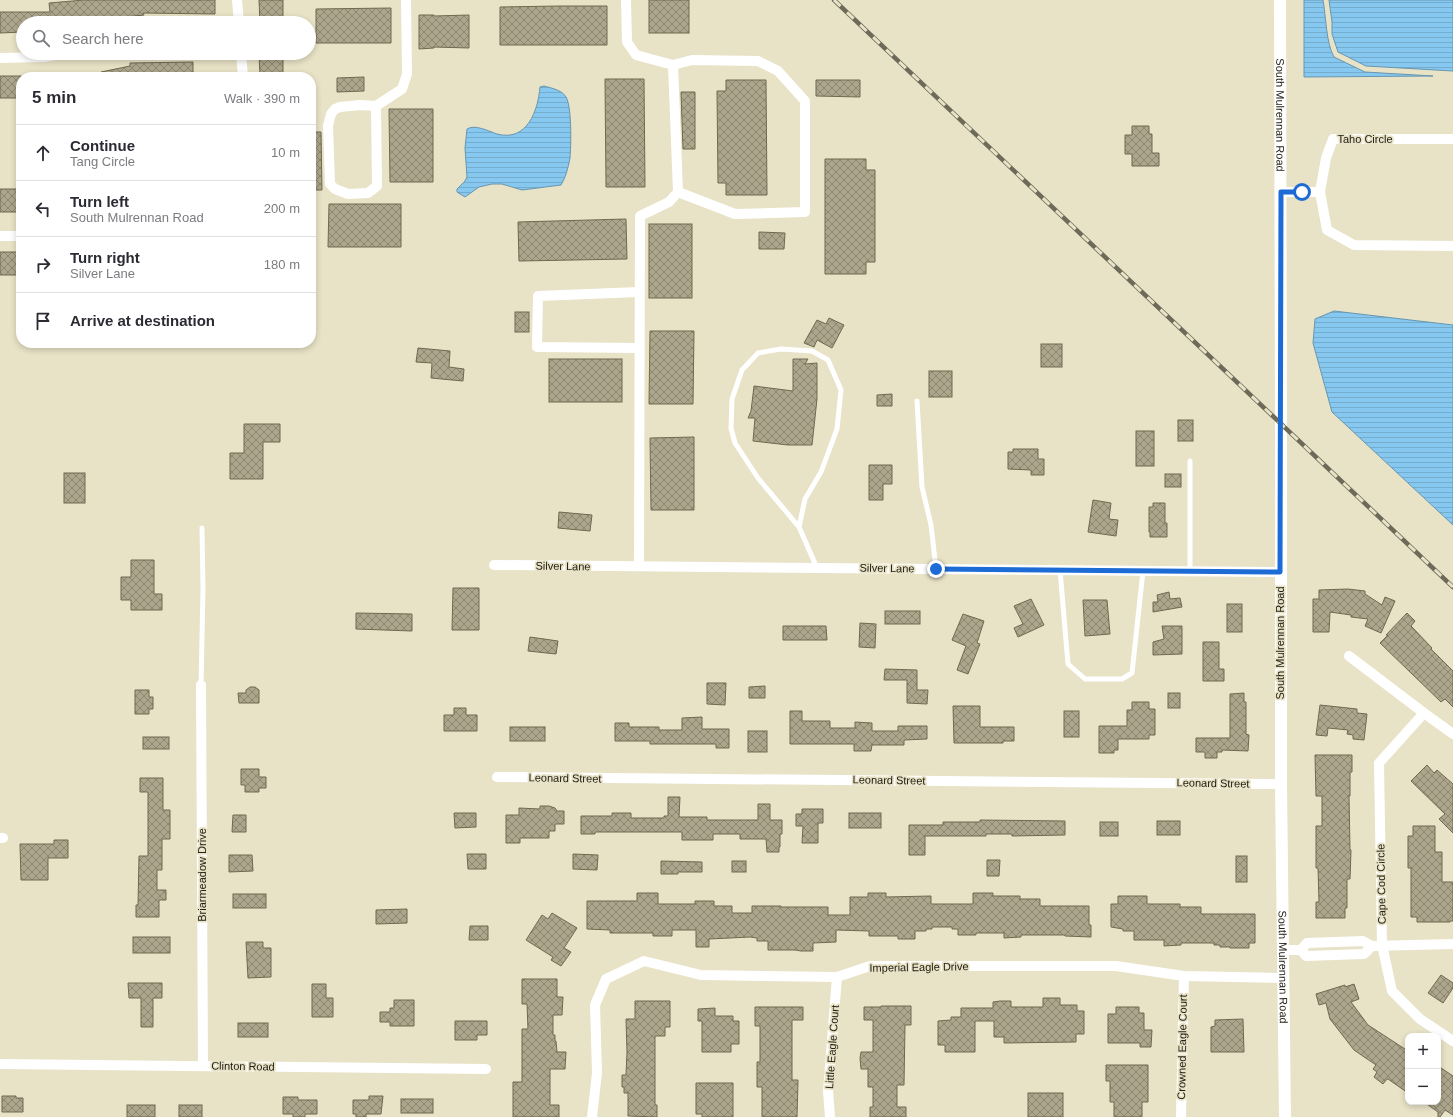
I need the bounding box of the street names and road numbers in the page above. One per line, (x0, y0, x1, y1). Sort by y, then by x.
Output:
street label: South Mulrennan Road (1274, 58, 1286, 172)
street label: Taho Circle (1337, 133, 1393, 145)
street label: Silver Lane (535, 560, 591, 572)
street label: Silver Lane (859, 562, 915, 574)
street label: South Mulrennan Road (1274, 586, 1286, 700)
street label: Leonard Street (529, 771, 601, 785)
street label: Leonard Street (853, 773, 925, 787)
street label: Leonard Street (1177, 776, 1249, 790)
street label: Briarmeadow Drive (196, 828, 208, 922)
street label: Cape Cod Circle (1374, 844, 1388, 924)
street label: South Mulrennan Road (1277, 910, 1290, 1024)
street label: Imperial Eagle Drive (869, 960, 969, 974)
street label: Crowned Eagle Court (1175, 994, 1189, 1100)
street label: Little Eagle Court (823, 1004, 841, 1090)
street label: Clinton Road (211, 1059, 275, 1073)

